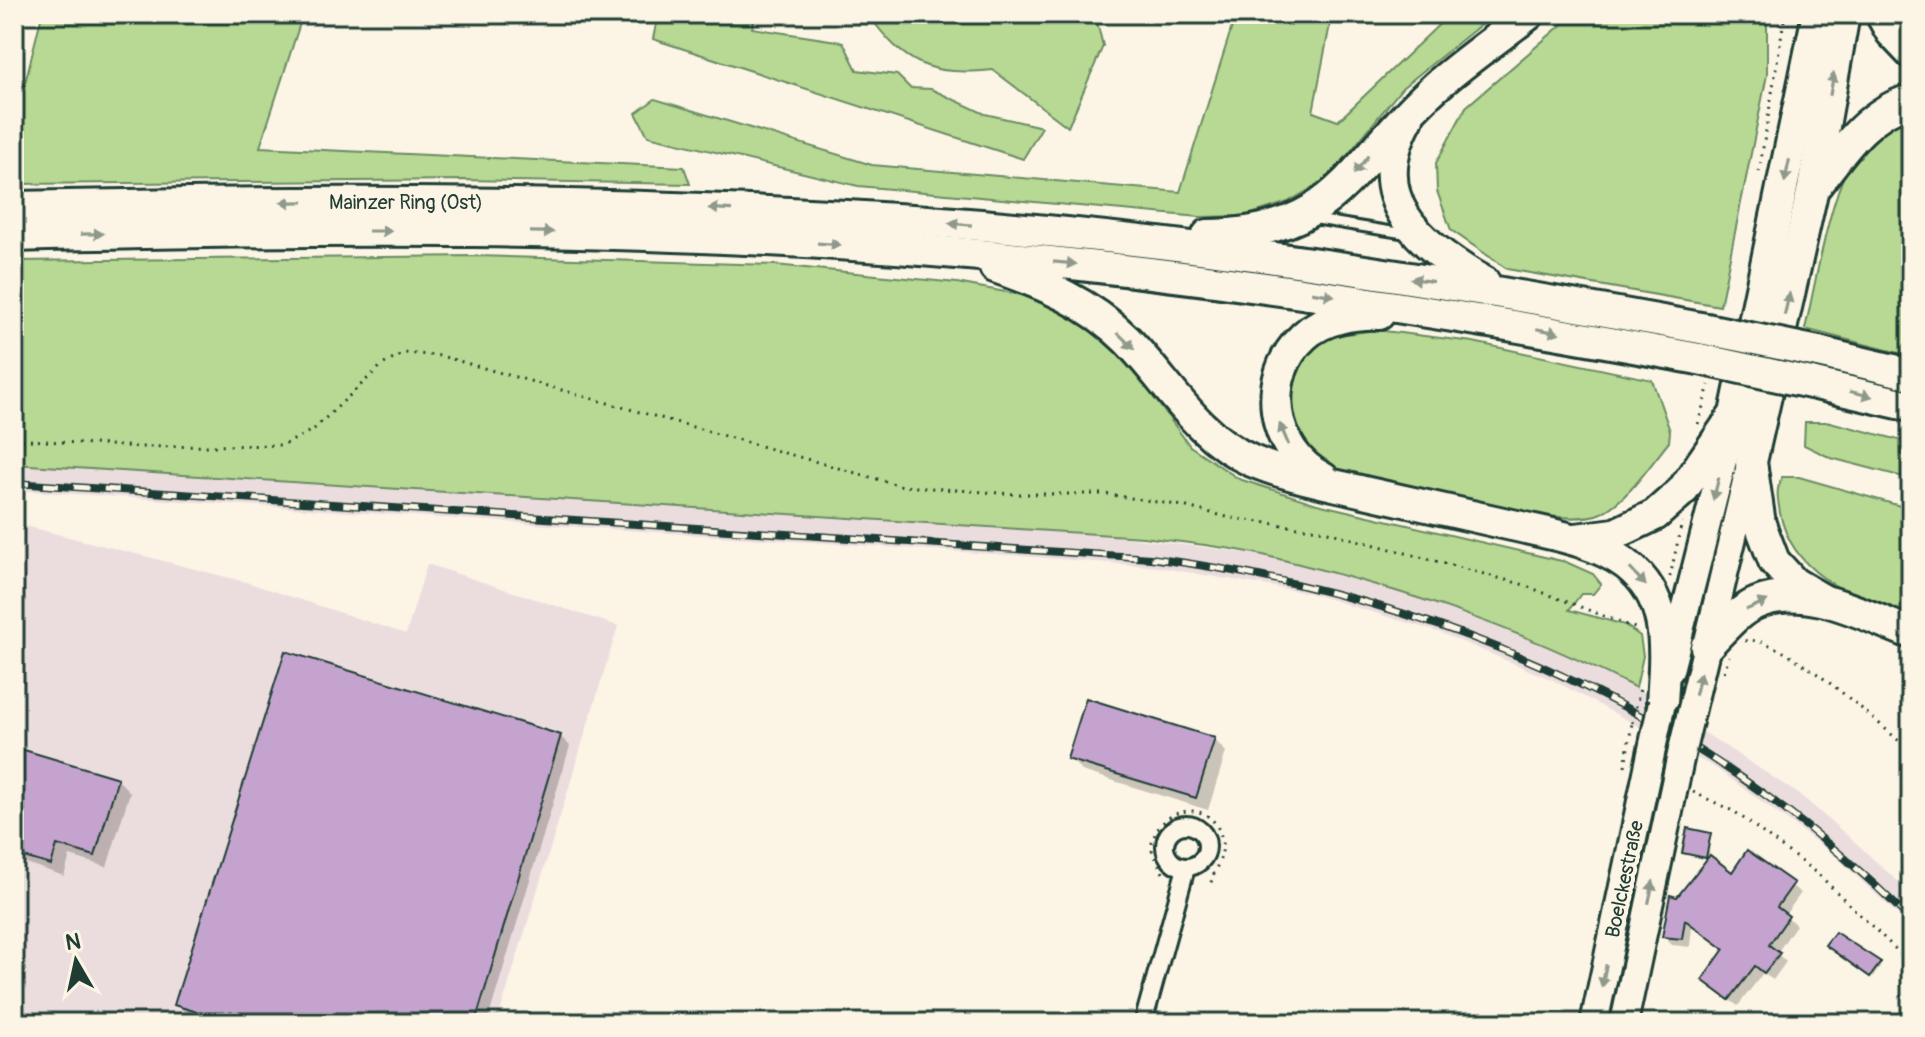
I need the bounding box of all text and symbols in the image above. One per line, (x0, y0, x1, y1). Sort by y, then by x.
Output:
one-way arrow (1826, 71, 1838, 96)
one-way arrow (1354, 155, 1370, 175)
one-way arrow (1780, 159, 1793, 184)
street label: Mainzer Ring (Ost) (329, 190, 483, 215)
one-way arrow (279, 196, 304, 208)
one-way arrow (707, 203, 732, 216)
one-way arrow (947, 217, 972, 230)
one-way arrow (368, 225, 393, 237)
one-way arrow (530, 226, 555, 239)
one-way arrow (80, 227, 105, 240)
one-way arrow (817, 238, 842, 251)
one-way arrow (1053, 257, 1078, 270)
one-way arrow (1409, 273, 1434, 286)
one-way arrow (1311, 288, 1336, 301)
one-way arrow (1781, 291, 1794, 316)
one-way arrow (1536, 325, 1561, 338)
one-way arrow (1117, 331, 1136, 350)
one-way arrow (1849, 388, 1874, 401)
one-way arrow (1277, 422, 1290, 446)
one-way arrow (1709, 477, 1722, 502)
one-way arrow (1629, 567, 1647, 586)
one-way arrow (1746, 598, 1769, 611)
one-way arrow (1692, 671, 1704, 696)
street label: Boelckestraße (1600, 818, 1649, 940)
one-way arrow (1645, 879, 1657, 904)
north arrow (36, 921, 116, 1001)
text: N (63, 927, 83, 957)
one-way arrow (1597, 964, 1610, 989)

